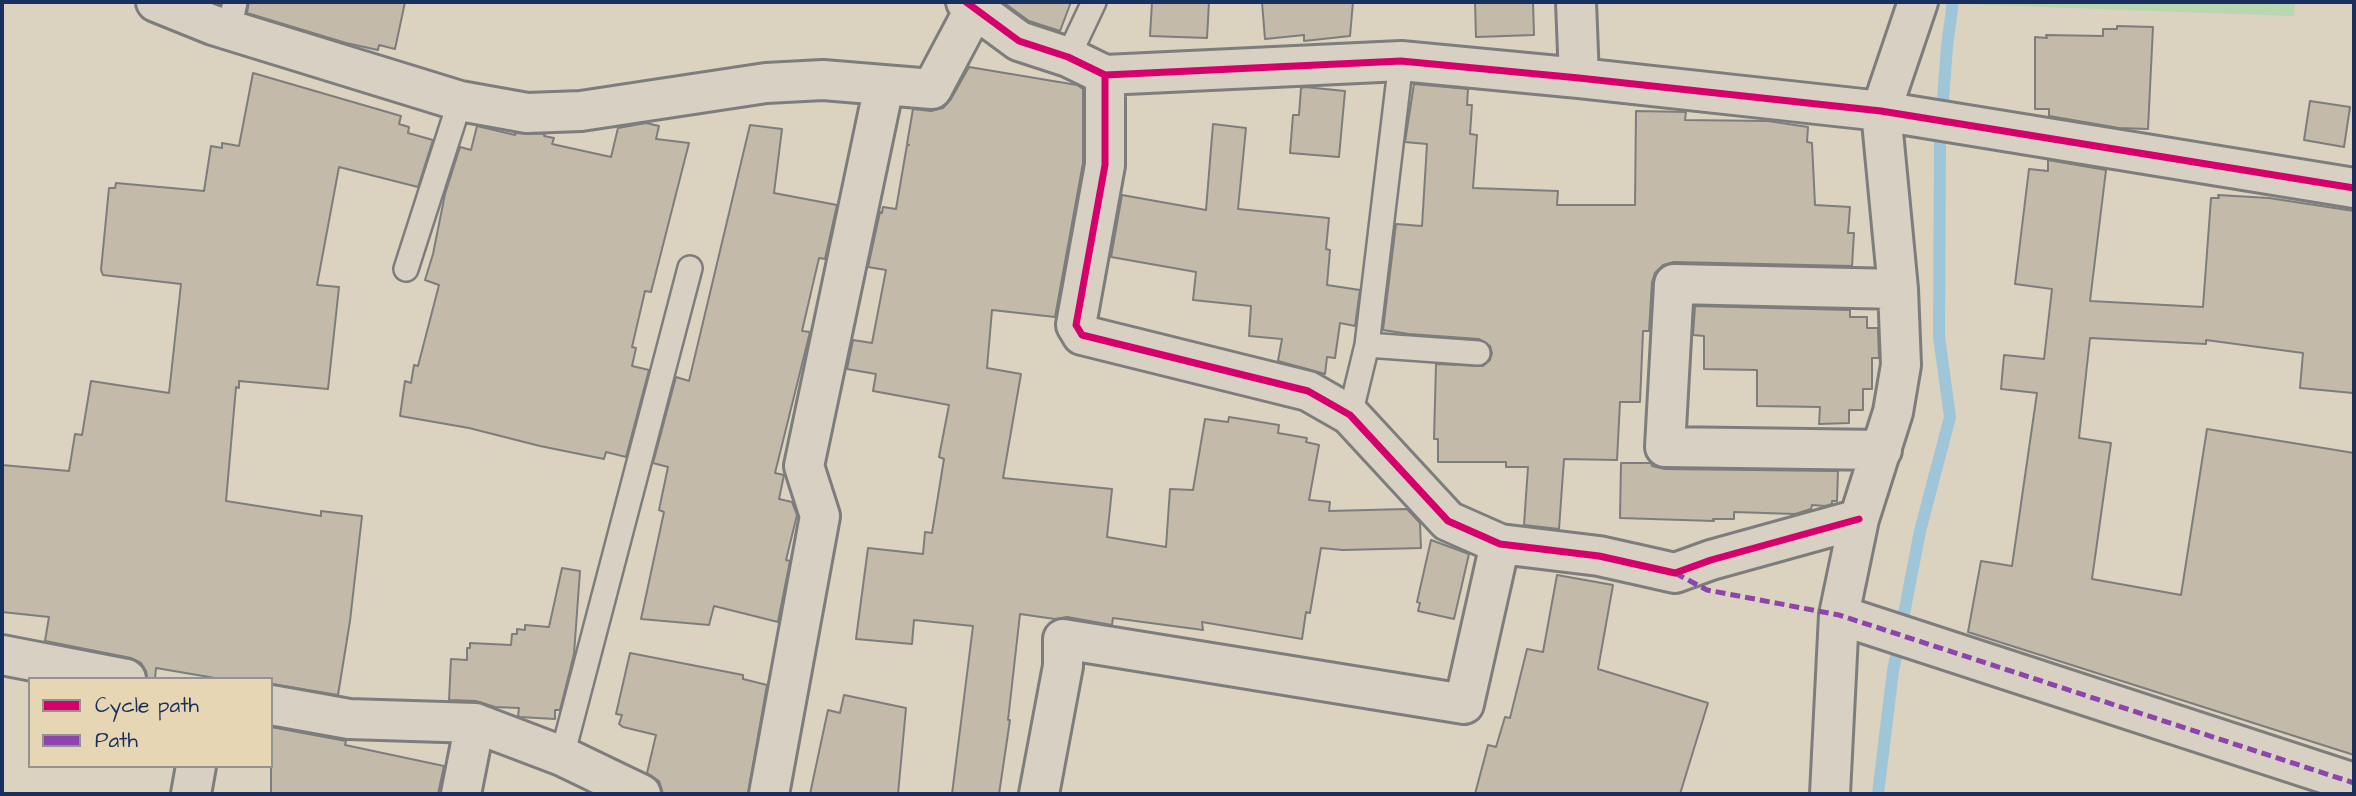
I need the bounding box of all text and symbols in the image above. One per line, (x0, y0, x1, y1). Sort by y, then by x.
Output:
legend (28, 677, 273, 768)
text: Cycle path (95, 691, 199, 720)
text: Path (95, 726, 138, 755)

